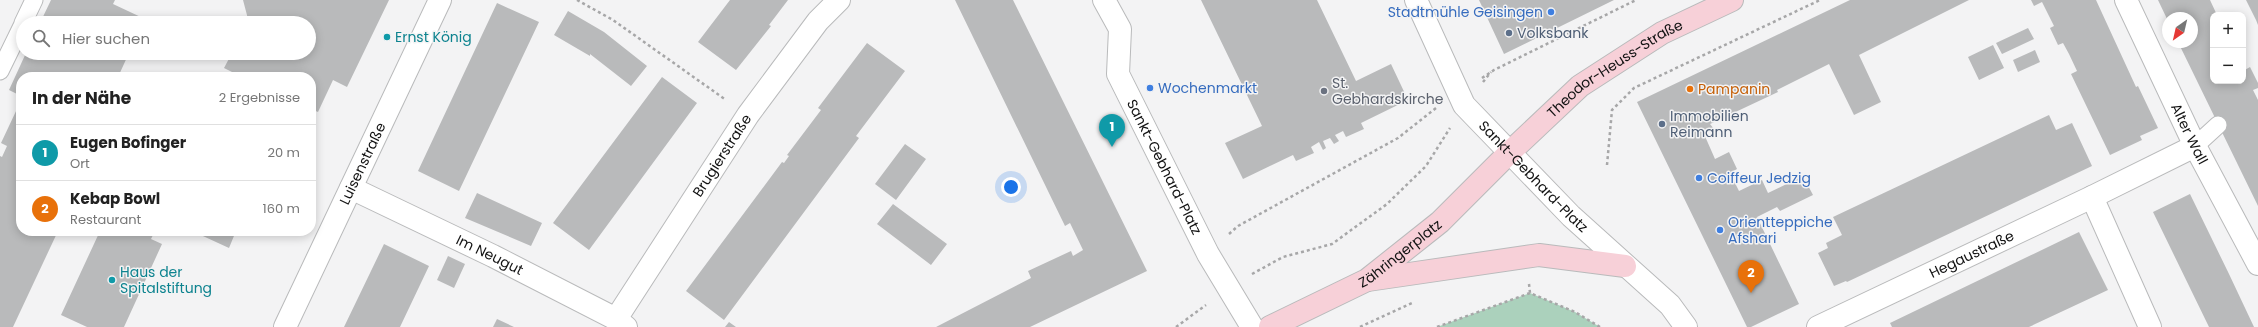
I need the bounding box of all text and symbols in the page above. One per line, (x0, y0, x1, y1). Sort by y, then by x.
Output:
place label: Stadtmühle Geisingen (1388, 2, 1543, 22)
marker: Stadtmühle Geisingen (1546, 7, 1556, 17)
north arrow (2162, 12, 2198, 48)
map controls (2210, 12, 2246, 84)
button: + (2210, 12, 2246, 48)
street label: Theodor-Heuss-Straße (1543, 14, 1686, 122)
search box (16, 16, 316, 60)
place label: Volksbank (1517, 23, 1589, 43)
icon: search (30, 27, 52, 49)
place label: Ernst König (395, 27, 472, 47)
text: Hier suchen (62, 28, 150, 49)
marker: Volksbank (1504, 28, 1514, 38)
marker: Ernst König (382, 32, 392, 42)
button: − (2210, 48, 2246, 84)
place label: St. Gebhardskirche (1332, 73, 1444, 109)
place label: Wochenmarkt (1158, 78, 1257, 98)
place label: Pampanin (1698, 79, 1770, 99)
marker: Wochenmarkt (1145, 83, 1155, 93)
marker: Pampanin (1685, 84, 1695, 94)
text: In der Nähe (32, 86, 131, 110)
marker: St. Gebhardskirche (1319, 86, 1329, 96)
text: 2 Ergebnisse (219, 88, 300, 107)
street label: Sankt-Gebhard-Platz (1122, 96, 1207, 238)
street label: Alter Wall (2166, 100, 2213, 168)
place label: Immobilien Reimann (1670, 106, 1749, 142)
street label: Brugierstraße (688, 110, 756, 201)
pin: 1 (1099, 114, 1125, 147)
street label: Sankt-Gebhard-Platz (1474, 116, 1593, 237)
street label: Luisenstraße (334, 119, 391, 208)
marker: Immobilien Reimann (1657, 119, 1667, 129)
text: Eugen Bofinger (70, 132, 186, 153)
text: 1 (43, 143, 47, 162)
text: 20 m (267, 143, 300, 162)
text: Ort (70, 154, 90, 173)
place label: Coiffeur Jedzig (1707, 168, 1811, 188)
marker: Coiffeur Jedzig (1694, 173, 1704, 183)
your location (1001, 177, 1021, 197)
text: Kebap Bowl (70, 188, 160, 209)
text: 2 (41, 199, 49, 218)
text: 160 m (263, 199, 300, 218)
text: Restaurant (70, 210, 141, 229)
place label: Orientteppiche Afshari (1728, 212, 1833, 248)
street label: Zähringerplatz (1355, 215, 1446, 293)
marker: Orientteppiche Afshari (1715, 225, 1725, 235)
street label: Hegaustraße (1926, 225, 2018, 283)
street label: Im Neugut (453, 230, 527, 280)
pin: 2 (1738, 260, 1764, 293)
place label: Haus der Spitalstiftung (120, 262, 212, 298)
marker: Haus der Spitalstiftung (107, 275, 117, 285)

